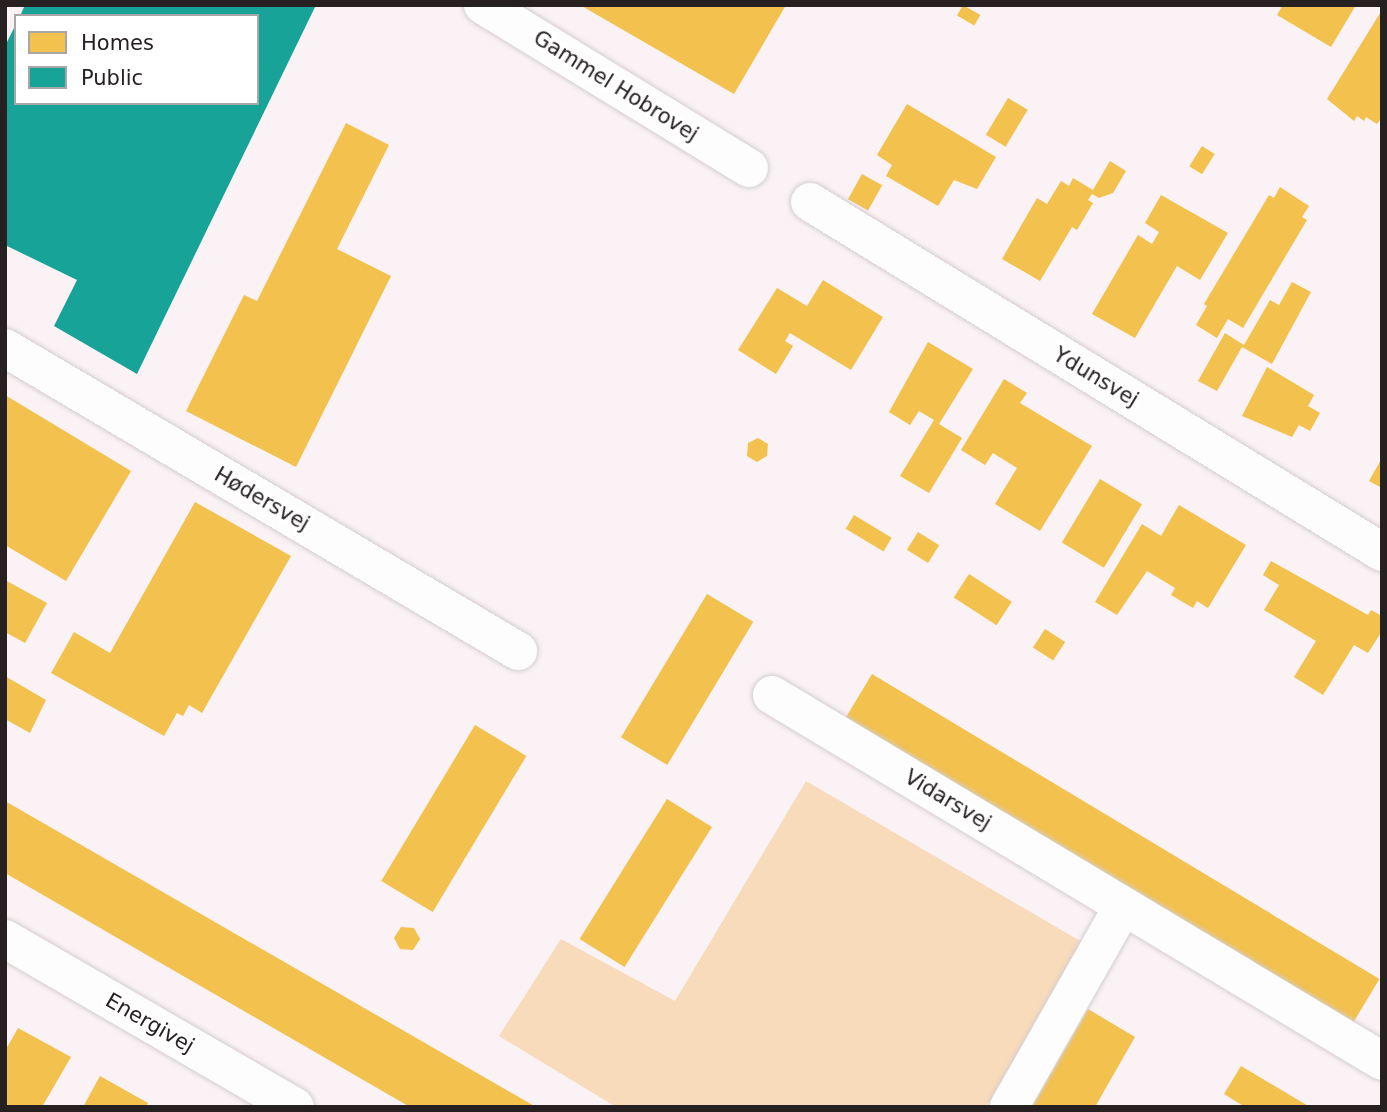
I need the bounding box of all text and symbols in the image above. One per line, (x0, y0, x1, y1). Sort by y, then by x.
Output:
legend (14, 14, 259, 105)
street label: Gammel Hobrovej (529, 25, 703, 147)
text: Homes (81, 31, 154, 55)
text: Public (81, 66, 143, 90)
street label: Ydunsvej (1049, 342, 1143, 412)
street label: Hødersvej (210, 462, 314, 536)
street label: Vidarsvej (900, 764, 996, 836)
street label: Energivej (101, 988, 199, 1058)

